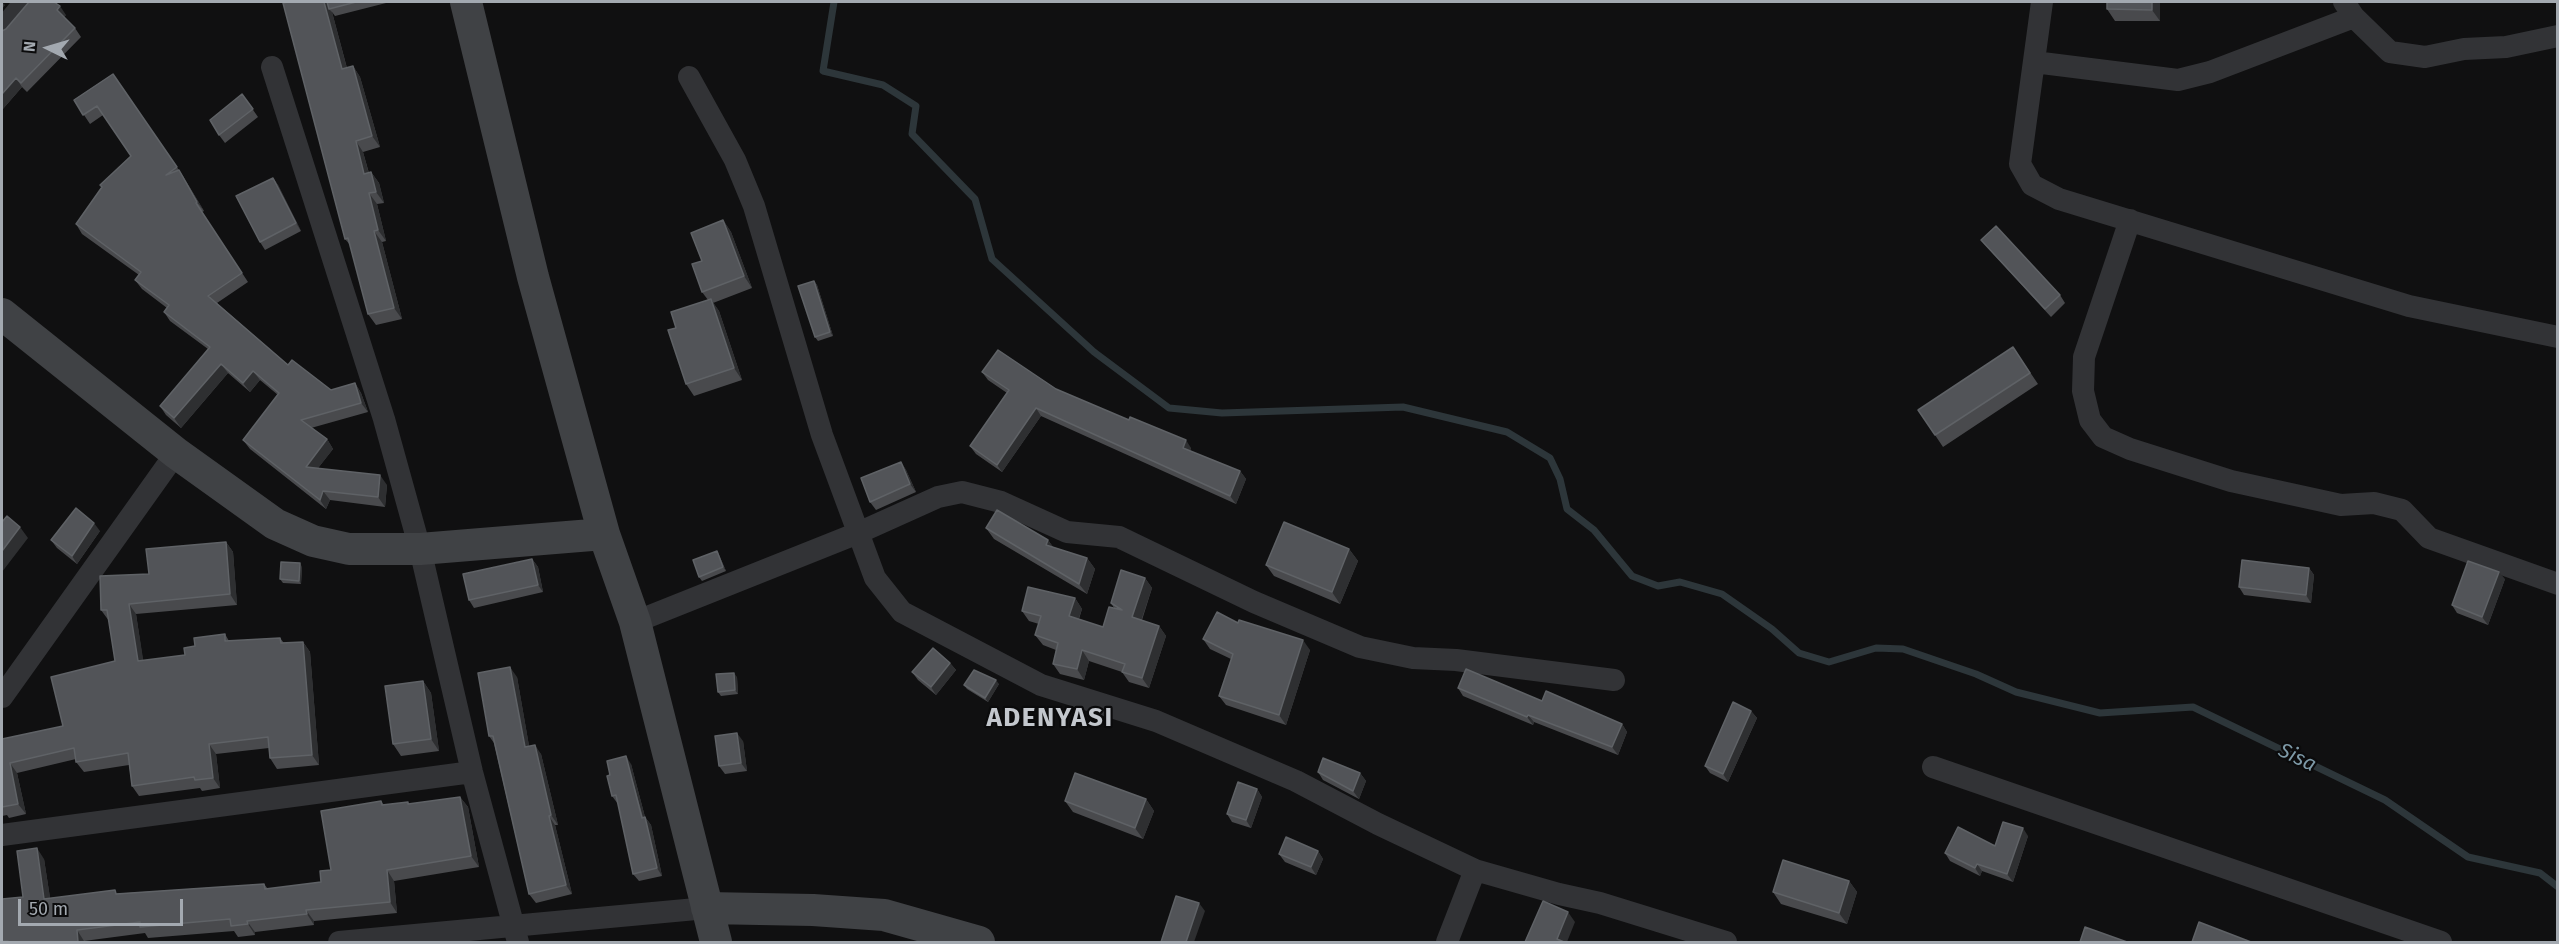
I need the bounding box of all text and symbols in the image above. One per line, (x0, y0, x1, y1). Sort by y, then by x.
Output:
north arrow (18, 18, 78, 78)
text: N (20, 40, 39, 53)
district label: ADENYASI (987, 703, 1113, 735)
water label: Sisa (2274, 738, 2320, 778)
scale bar (21, 887, 186, 925)
text: 50 m (29, 898, 68, 920)

